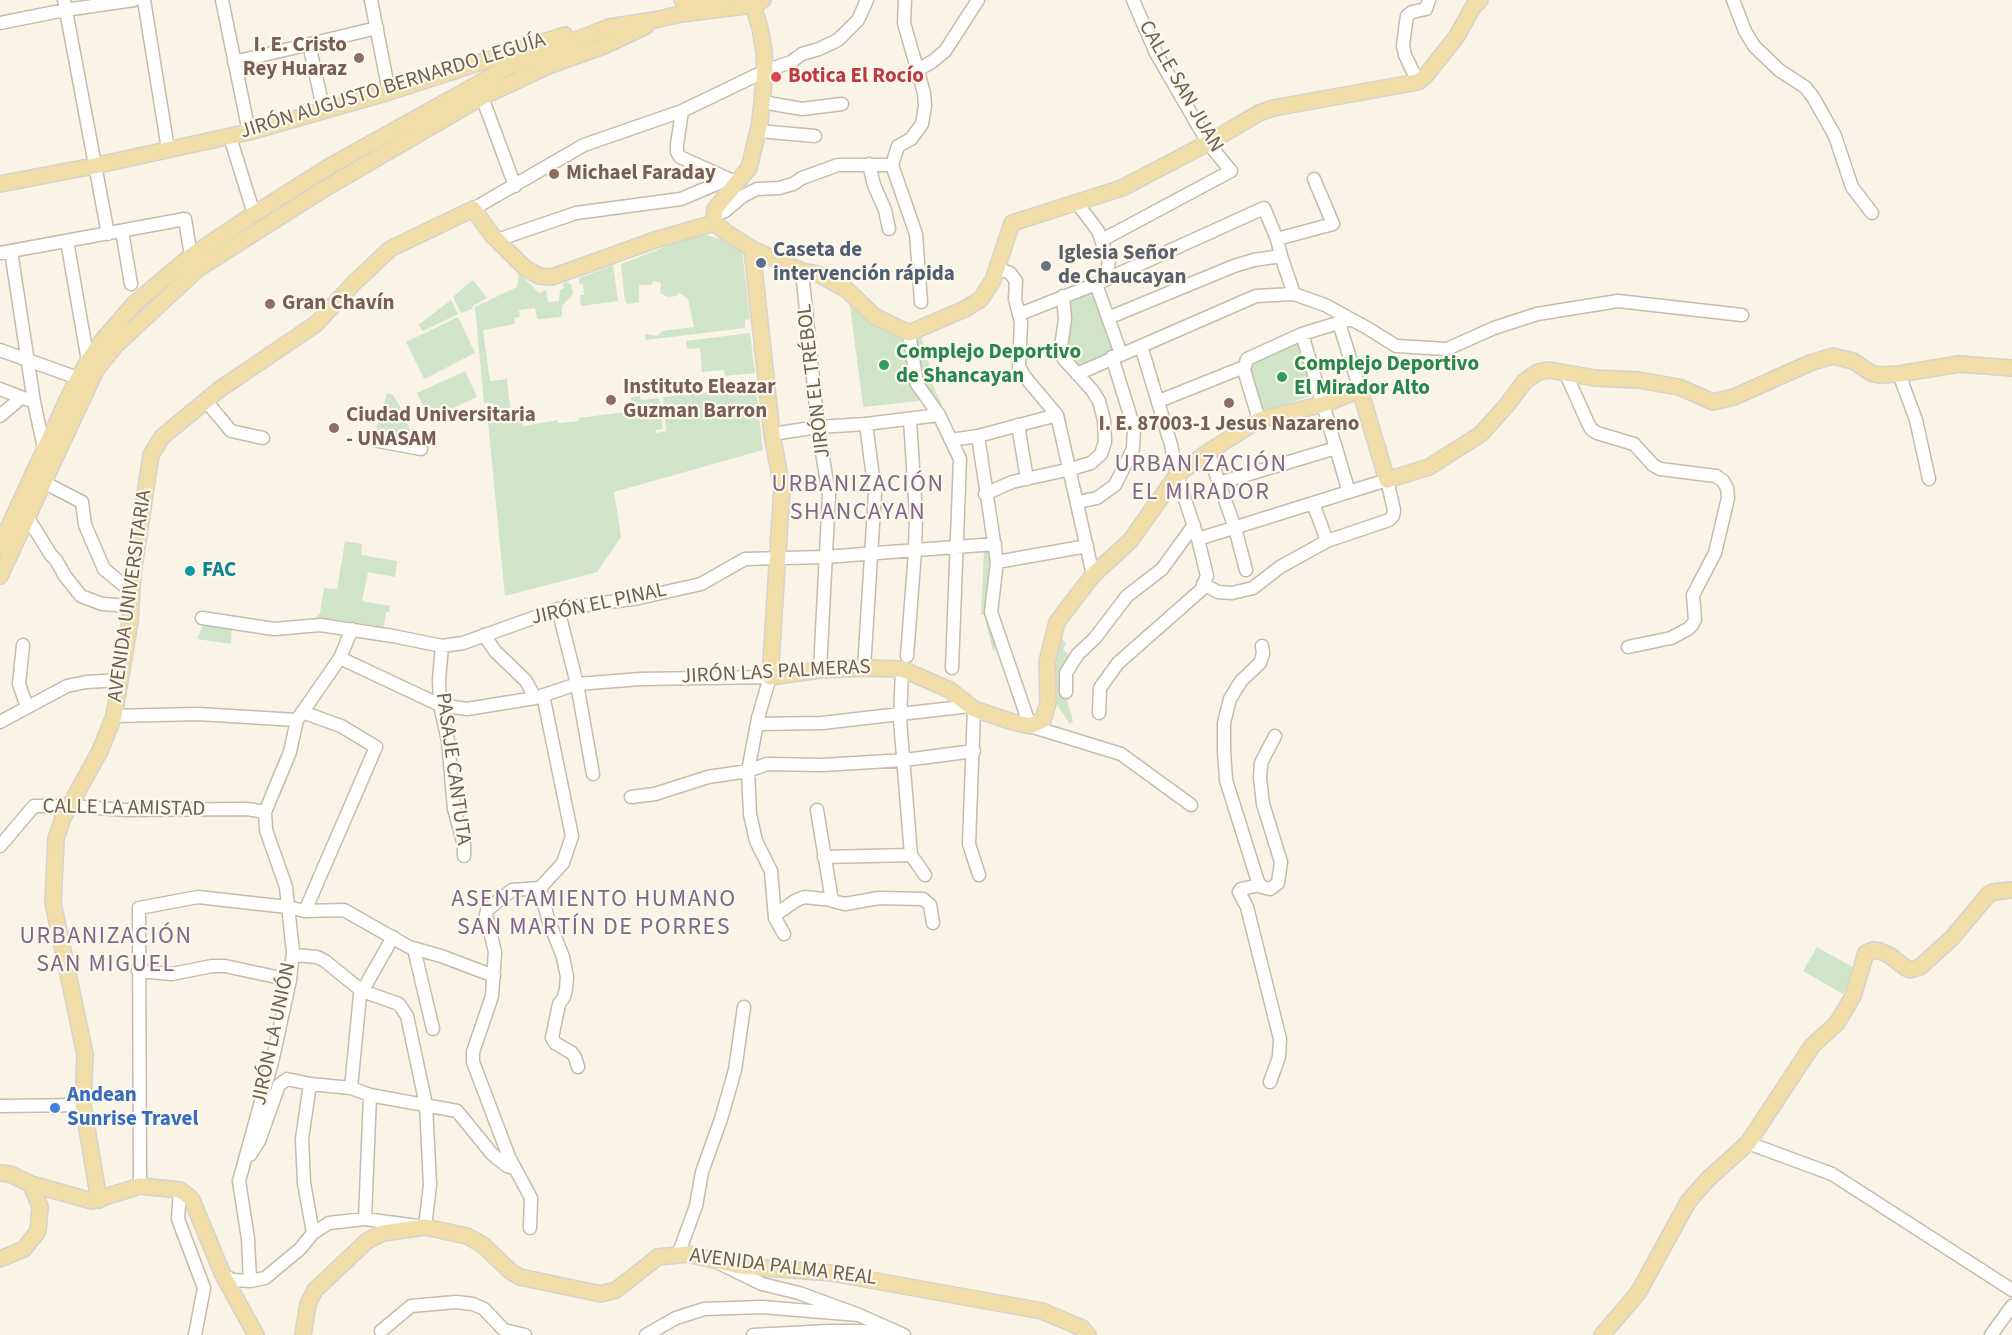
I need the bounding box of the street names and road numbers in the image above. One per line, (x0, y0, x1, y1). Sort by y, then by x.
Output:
street label: CALLE SAN JUAN (1132, 17, 1228, 157)
street label: JIRÓN AUGUSTO BERNARDO LEGUÍA (237, 28, 549, 146)
street label: JIRÓN EL TRÉBOL (793, 302, 837, 460)
street label: AVENIDA UNIVERSITARIA (104, 488, 158, 704)
street label: JIRÓN EL PINAL (529, 578, 669, 632)
street label: JIRÓN LAS PALMERAS (681, 655, 871, 691)
street label: PASAJE CANTUTA (429, 691, 475, 847)
street label: CALLE LA AMISTAD (42, 795, 206, 823)
street label: JIRÓN LA UNIÓN (248, 960, 302, 1108)
street label: AVENIDA PALMA REAL (688, 1244, 878, 1292)

